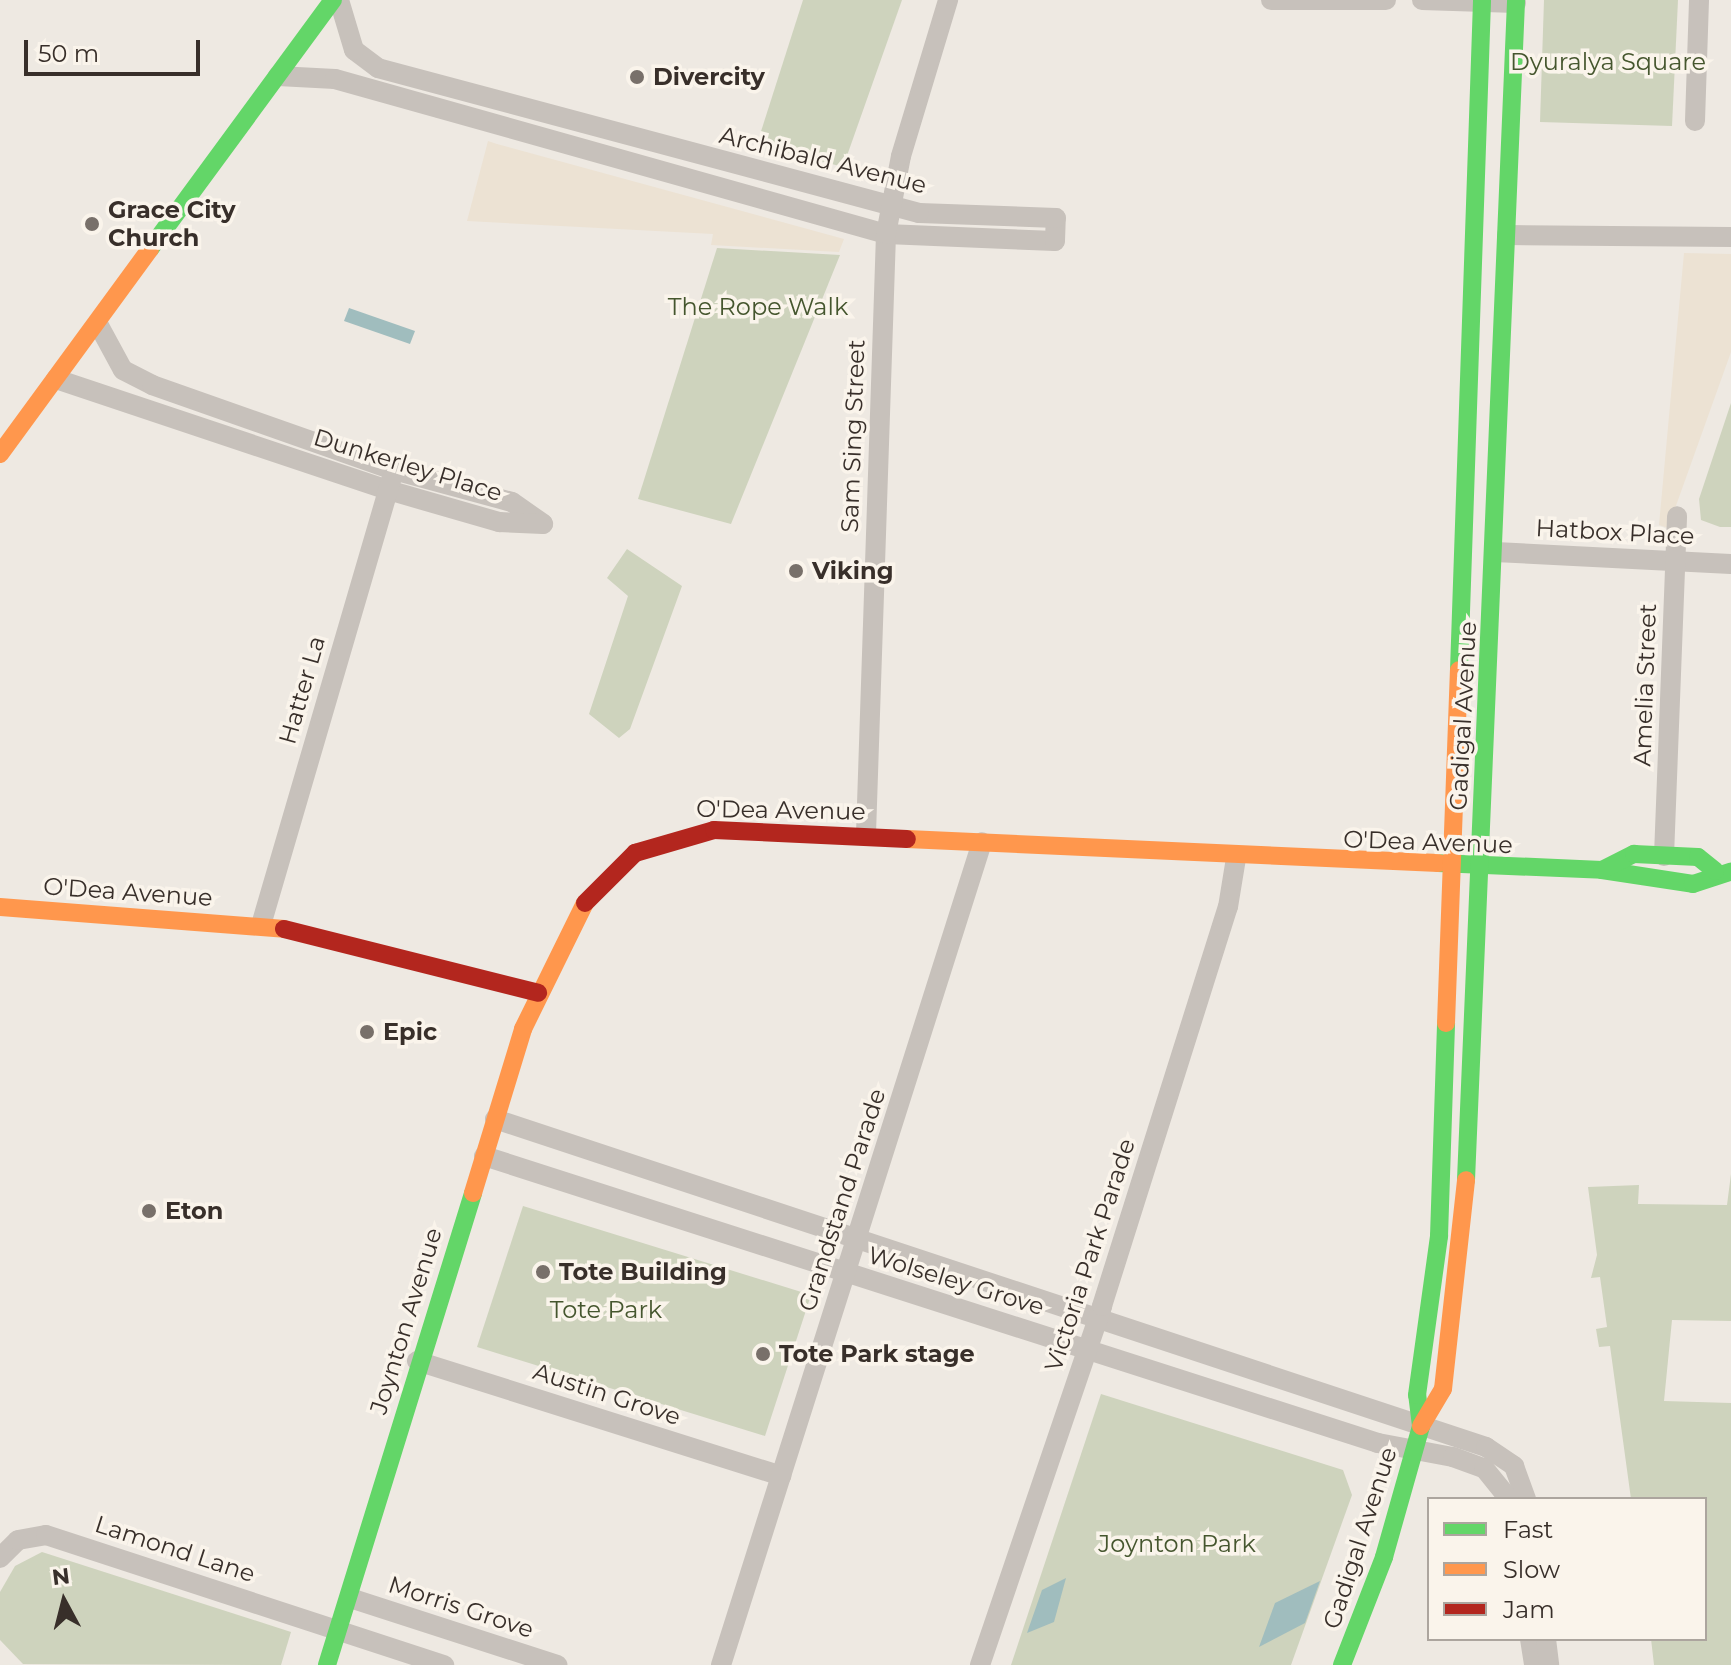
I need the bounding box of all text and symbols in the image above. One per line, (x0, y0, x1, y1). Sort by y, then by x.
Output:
scale bar (28, 24, 204, 74)
text: 50 m (38, 39, 99, 68)
park label: Dyuralya Square (1510, 48, 1706, 76)
place label: Divercity (653, 63, 765, 91)
marker: Divercity (628, 68, 646, 86)
street label: Archibald Avenue (716, 120, 930, 200)
place label: Grace City Church (108, 196, 236, 252)
marker: Grace City Church (83, 215, 101, 233)
park label: The Rope Walk (668, 293, 848, 321)
street label: Sam Sing Street (835, 339, 871, 533)
street label: Dunkerley Place (310, 423, 506, 507)
street label: Hatbox Place (1535, 513, 1695, 551)
place label: Viking (812, 557, 893, 585)
marker: Viking (787, 562, 805, 580)
street label: Amelia Street (1628, 603, 1662, 767)
street label: Gadigal Avenue (1444, 621, 1482, 811)
street label: Hatter La (273, 633, 331, 747)
street label: O'Dea Avenue (696, 794, 866, 826)
street label: O'Dea Avenue (1343, 825, 1513, 859)
street label: O'Dea Avenue (42, 872, 214, 912)
place label: Epic (383, 1018, 437, 1046)
marker: Epic (358, 1023, 376, 1041)
street label: Grandstand Parade (792, 1085, 892, 1315)
street label: Victoria Park Parade (1039, 1135, 1141, 1375)
place label: Eton (165, 1197, 223, 1225)
marker: Eton (140, 1202, 158, 1220)
street label: Joynton Avenue (364, 1224, 448, 1418)
street label: Wolseley Grove (864, 1240, 1048, 1322)
place label: Tote Building (559, 1258, 727, 1286)
marker: Tote Building (534, 1263, 552, 1281)
park label: Tote Park (550, 1296, 662, 1324)
place label: Tote Park stage (779, 1340, 975, 1368)
marker: Tote Park stage (754, 1345, 772, 1363)
street label: Austin Grove (530, 1357, 684, 1431)
street label: Gadigal Avenue (1317, 1444, 1403, 1632)
legend (1427, 1497, 1707, 1641)
street label: Lamond Lane (91, 1510, 259, 1588)
text: Fast (1503, 1515, 1553, 1544)
park label: Joynton Park (1098, 1530, 1256, 1558)
text: Slow (1503, 1555, 1560, 1584)
north arrow (24, 1561, 104, 1641)
text: N (51, 1562, 71, 1591)
street label: Morris Grove (385, 1570, 537, 1644)
text: Jam (1503, 1595, 1555, 1624)

